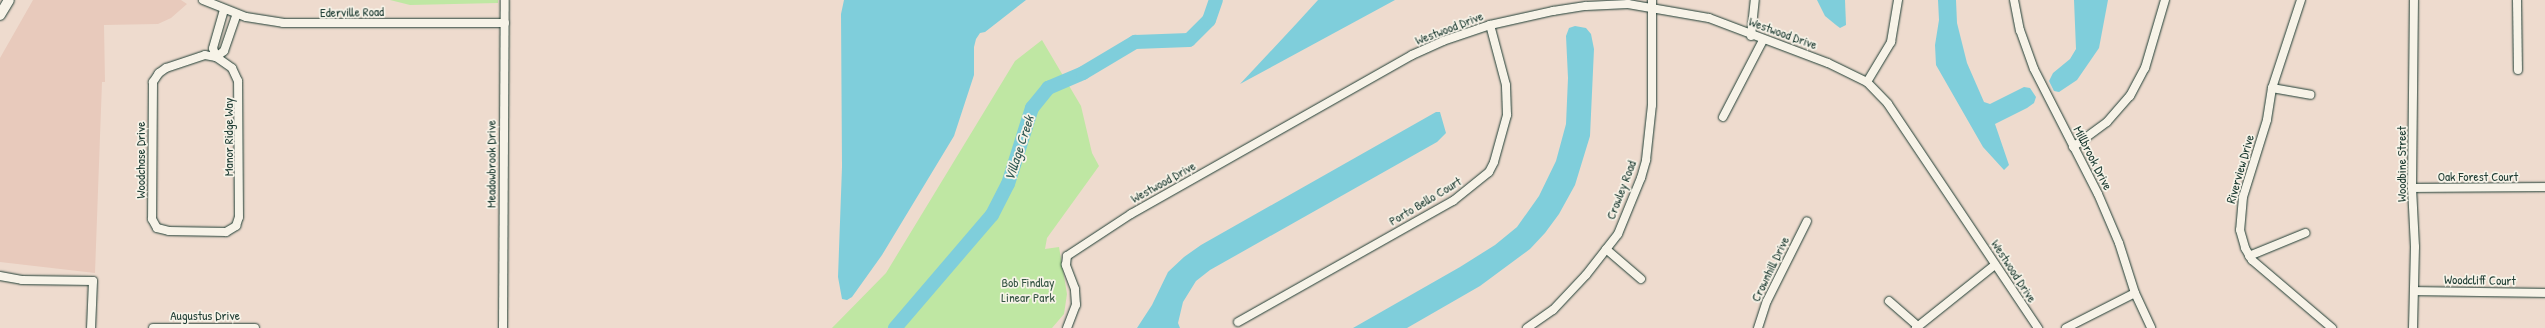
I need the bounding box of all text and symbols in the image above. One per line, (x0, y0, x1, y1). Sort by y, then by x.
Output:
street label: Ederville Road (320, 4, 384, 20)
street label: Westwood Drive (1413, 8, 1485, 48)
street label: Westwood Drive (1747, 13, 1819, 53)
street label: Manor Ridge Way (220, 98, 236, 176)
water label: Village Creek (1001, 113, 1037, 183)
street label: Meadowbrook Drive (483, 120, 499, 208)
street label: Woodchase Drive (132, 122, 148, 198)
street label: Millbrook Drive (2070, 123, 2116, 193)
street label: Woodbine Street (2393, 126, 2409, 202)
street label: Riverview Drive (2223, 133, 2257, 205)
street label: Westwood Drive (1128, 158, 1198, 206)
street label: Crowley Road (1603, 158, 1639, 222)
street label: Oak Forest Court (2438, 168, 2518, 184)
street label: Porto Bello Court (1386, 173, 1464, 229)
street label: Crownhill Drive (1747, 234, 1793, 304)
street label: Westwood Drive (1988, 237, 2040, 305)
street label: Woodcliff Court (2444, 272, 2516, 288)
park label: Bob Findlay Linear Park (1001, 275, 1055, 306)
street label: Augustus Drive (170, 307, 240, 323)

